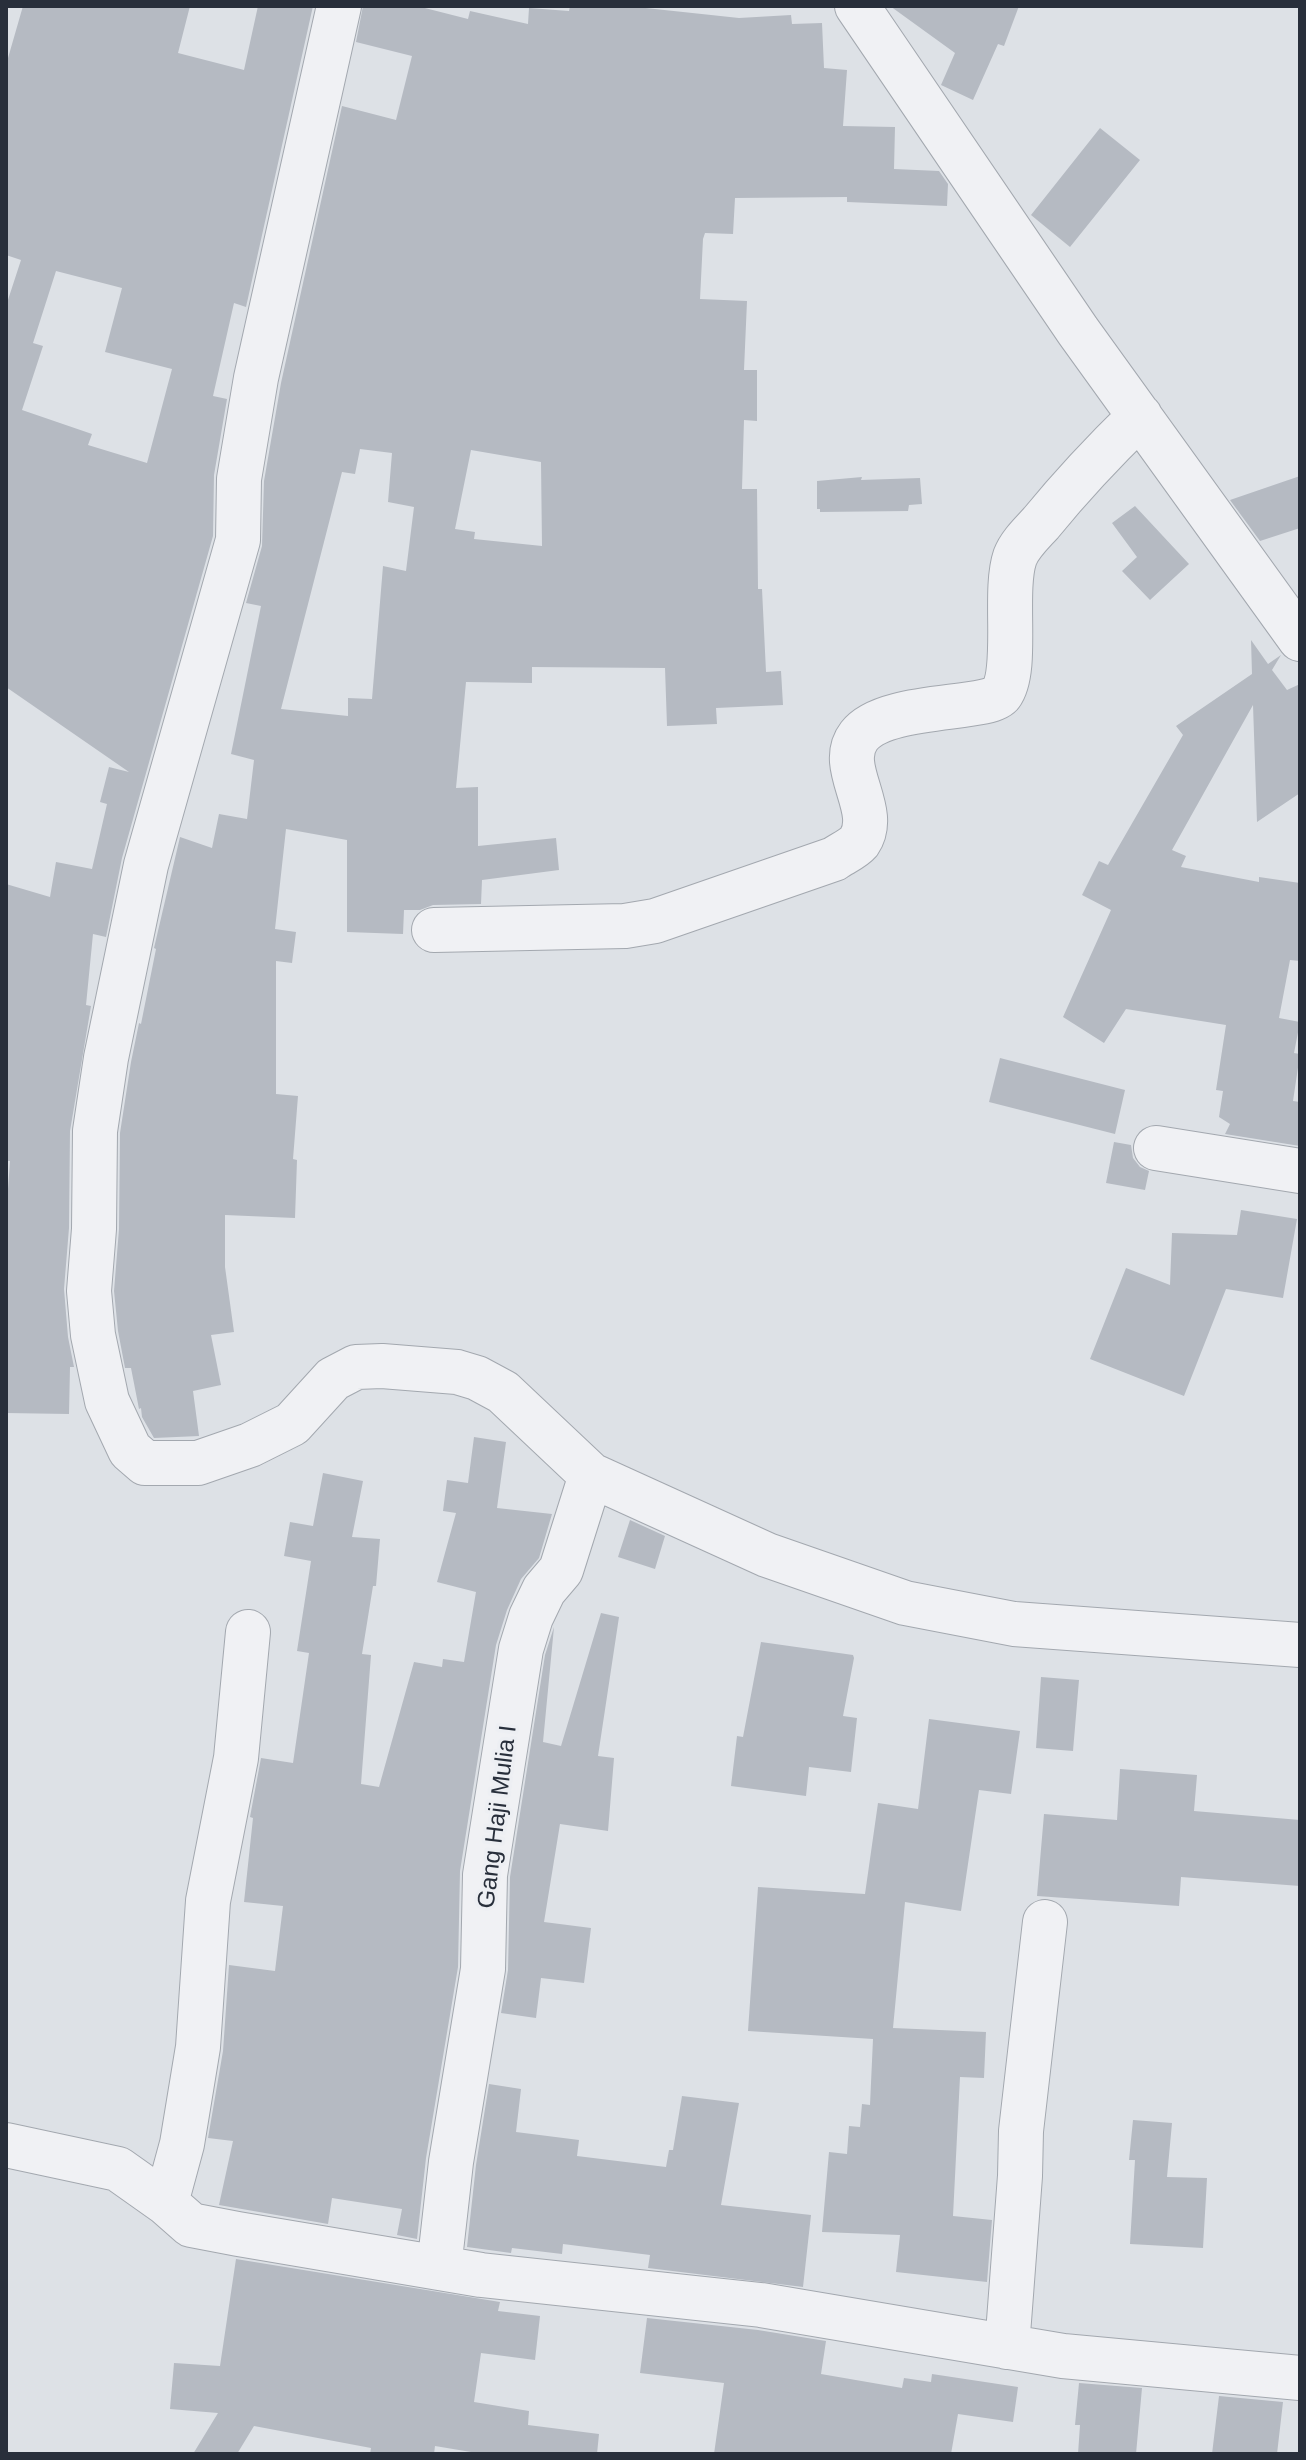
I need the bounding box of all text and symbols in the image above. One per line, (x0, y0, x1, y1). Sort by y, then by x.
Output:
street label: Gang Haji Mulia I (472, 1724, 524, 1910)

